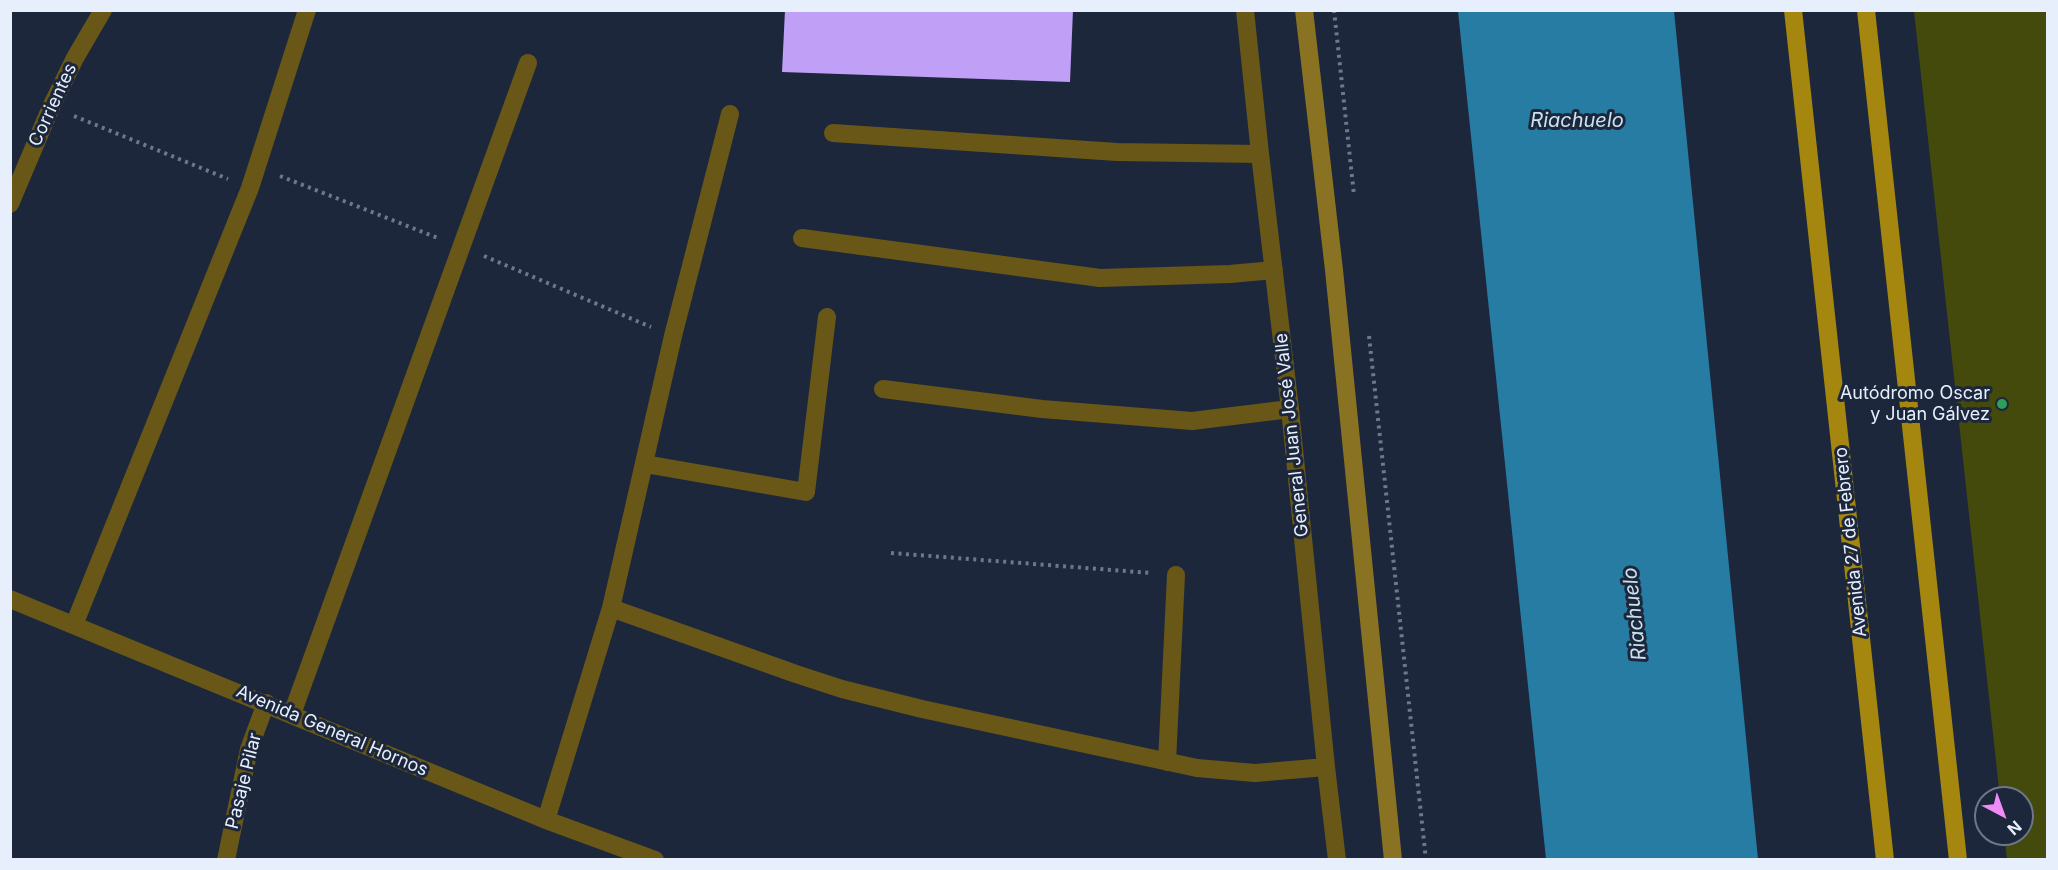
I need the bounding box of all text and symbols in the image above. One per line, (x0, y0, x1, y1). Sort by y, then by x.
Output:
street label: Corrientes (24, 60, 82, 150)
water label: Riachuelo (1530, 109, 1624, 133)
street label: General Juan José Valle (1271, 332, 1313, 538)
place label: Autódromo Oscar y Juan Gálvez (1840, 383, 1990, 426)
marker: Autódromo Oscar y Juan Gálvez (1995, 397, 2009, 411)
street label: Avenida 27 de Febrero (1830, 446, 1872, 638)
water label: Riachuelo (1618, 566, 1652, 662)
street label: Avenida General Hornos (233, 681, 431, 781)
street label: Pasaje Pilar (222, 731, 266, 831)
north arrow (1974, 786, 2034, 846)
text: N (2003, 817, 2026, 840)

